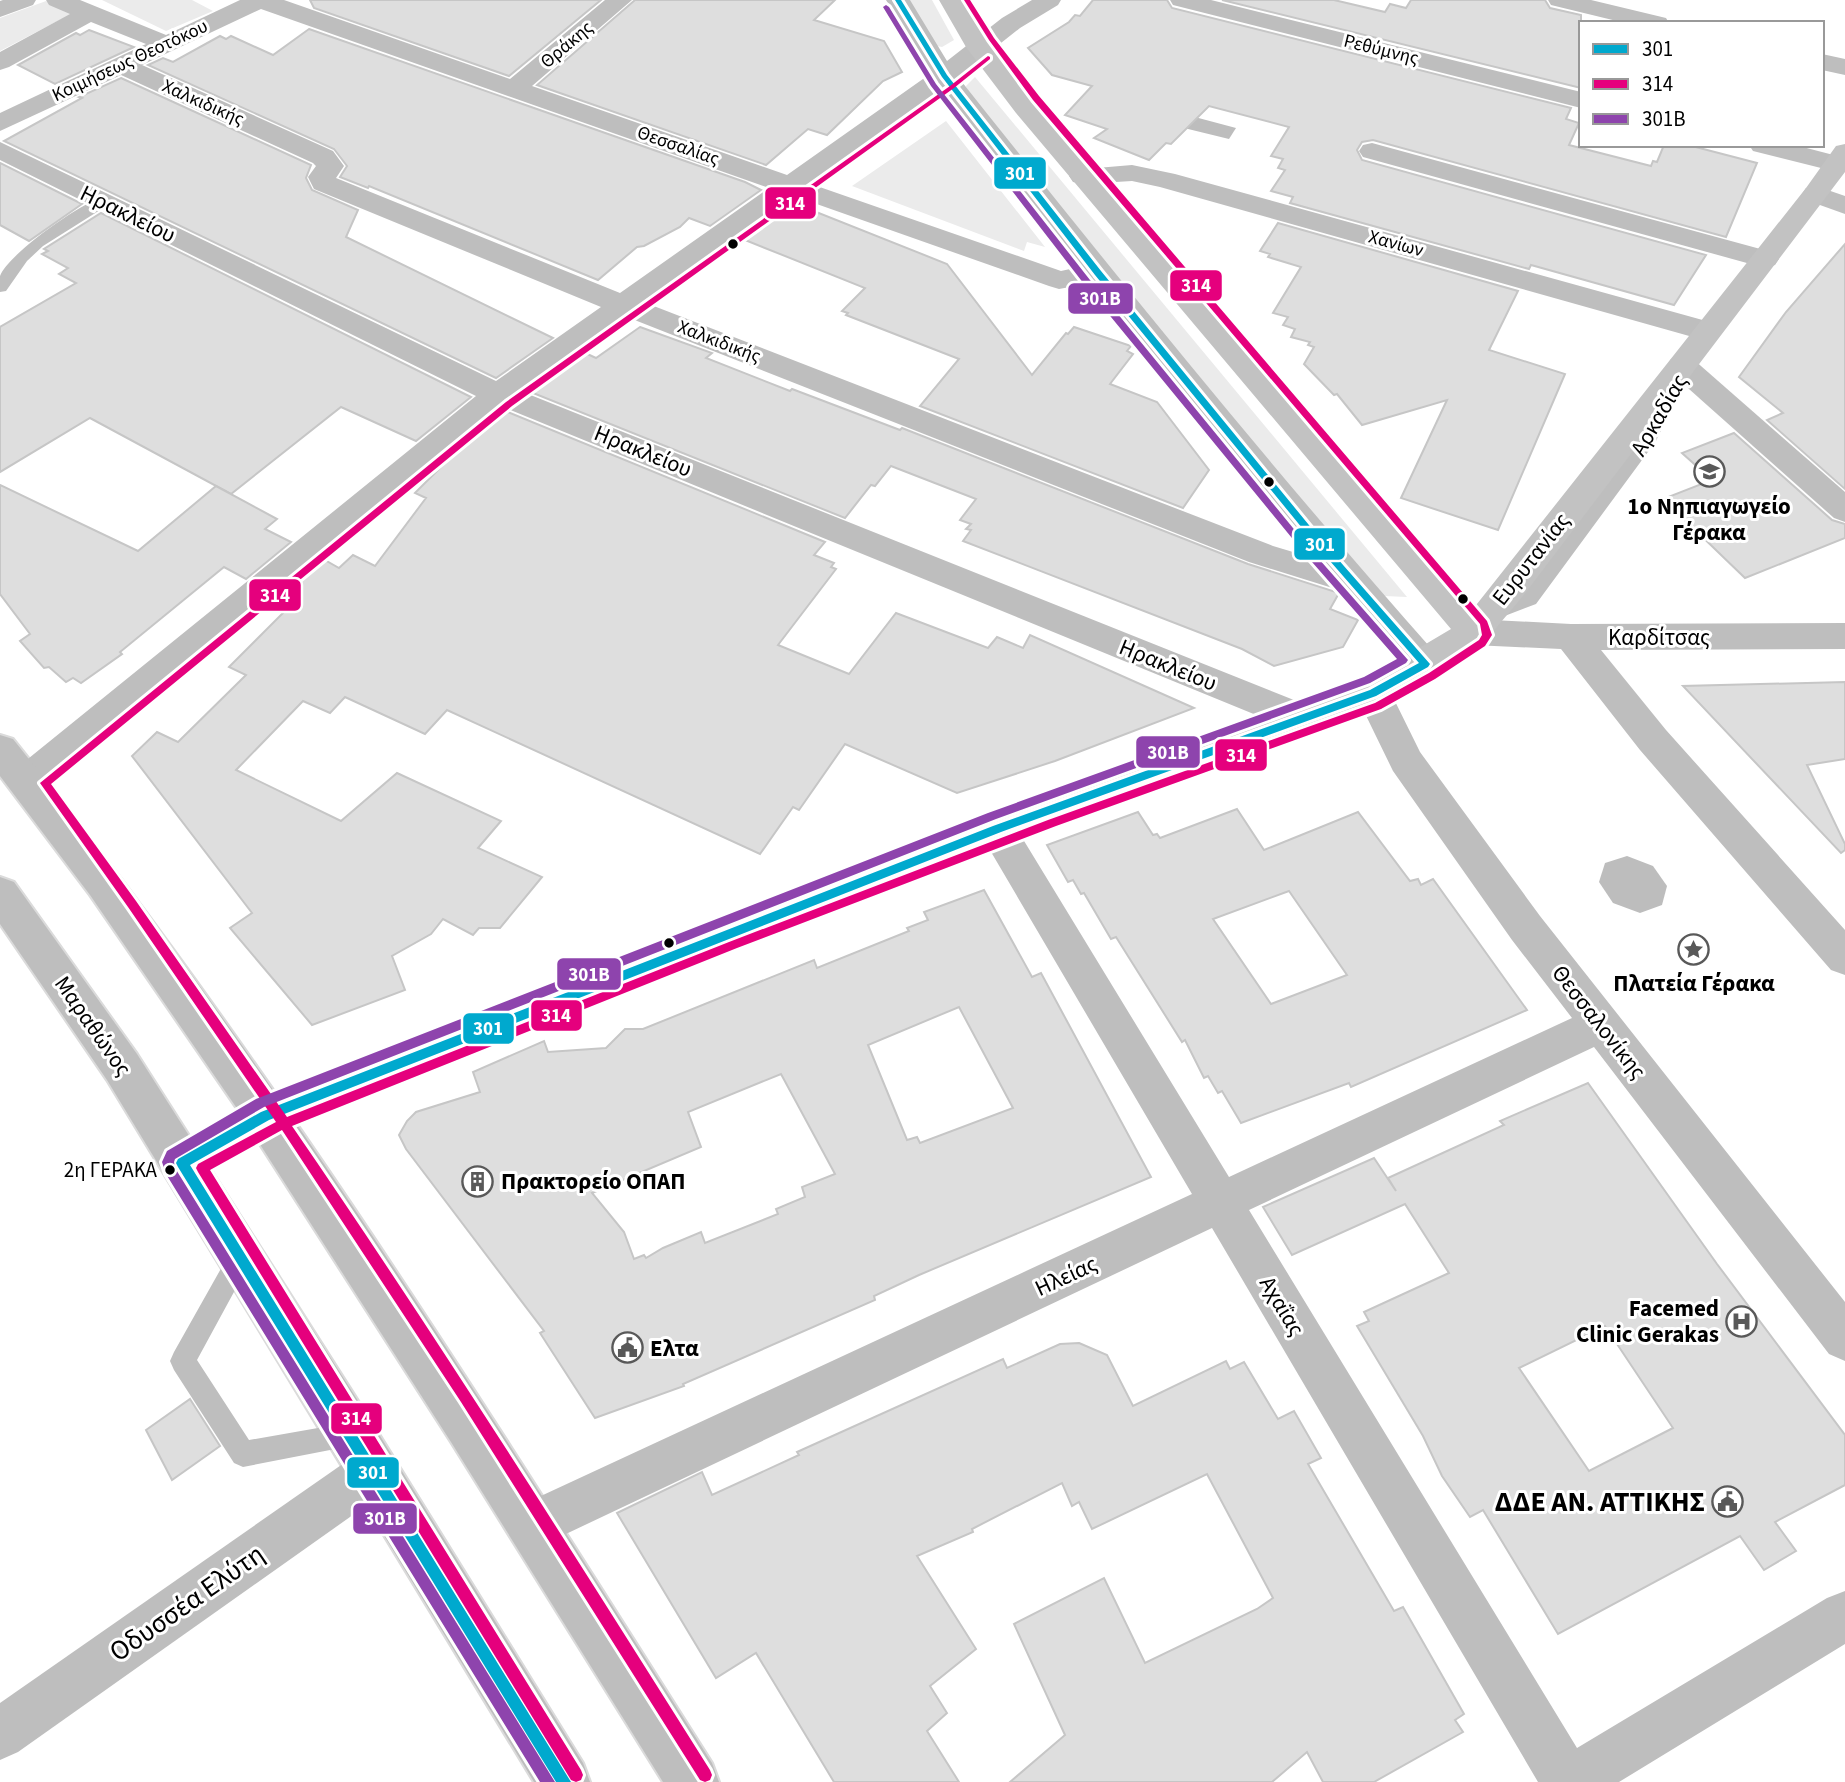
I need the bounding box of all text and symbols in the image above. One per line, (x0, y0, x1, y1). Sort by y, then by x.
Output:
street label: Κοιμήσεως Θεοτόκου (48, 13, 212, 109)
street label: Θράκης (535, 15, 599, 75)
legend (1579, 21, 1824, 147)
street label: Ρεθύμνης (1341, 28, 1421, 72)
text: 301 (1642, 34, 1673, 64)
text: 314 (1642, 69, 1673, 99)
street label: Χαλκιδικής (158, 73, 248, 133)
text: 301B (1642, 104, 1686, 134)
street label: Θεσσαλίας (633, 119, 723, 173)
line badge: 301 (993, 156, 1047, 190)
text: 301 (1005, 161, 1035, 188)
street label: Ηρακλείου (75, 177, 181, 251)
line badge: 314 (764, 186, 817, 220)
text: 314 (775, 191, 805, 218)
street label: Χανίων (1366, 224, 1426, 264)
unlabelled marker (726, 237, 740, 251)
line badge: 314 (1169, 269, 1223, 302)
text: 314 (1181, 273, 1211, 300)
line badge: 301B (1067, 282, 1134, 315)
text: 301B (1079, 286, 1121, 313)
street label: Χαλκιδικής (674, 314, 764, 370)
street label: Αρκαδίας (1622, 368, 1696, 462)
street label: Ηρακλείου (589, 416, 697, 486)
school or university icon: 1ο Νηπιαγωγείο Γέρακα (1692, 455, 1726, 489)
unlabelled marker (1262, 475, 1276, 489)
place label: 1ο Νηπιαγωγείο Γέρακα (1627, 490, 1791, 549)
street label: Ευρυτανίας (1484, 505, 1578, 612)
line badge: 301 (1293, 527, 1346, 561)
text: 301 (1305, 532, 1335, 559)
line badge: 314 (248, 578, 302, 612)
text: 314 (260, 583, 290, 610)
unlabelled marker (1456, 592, 1470, 606)
street label: Καρδίτσας (1608, 621, 1710, 654)
street label: Ηρακλείου (1114, 630, 1222, 700)
line badge: 301B (1135, 735, 1201, 769)
line badge: 314 (1214, 738, 1268, 772)
text: 301B (1147, 740, 1189, 767)
text: 314 (1226, 743, 1256, 770)
place icon: Πλατεία Γέρακα (1677, 932, 1711, 966)
unlabelled marker (662, 936, 676, 950)
line badge: 301B (556, 957, 622, 991)
street label: Θεσσαλονίκης (1544, 958, 1654, 1086)
text: 301B (568, 962, 610, 989)
place label: Πλατεία Γέρακα (1613, 967, 1775, 1000)
street label: Μαραθώνος (46, 969, 140, 1083)
line badge: 314 (530, 999, 583, 1032)
text: 314 (541, 1003, 571, 1030)
line badge: 301 (462, 1012, 515, 1045)
text: 301 (473, 1016, 503, 1043)
place label: 2η ΓΕΡΑΚΑ (64, 1155, 158, 1185)
marker: 2η ΓΕΡΑΚΑ (163, 1163, 177, 1177)
building icon: Πρακτορείο ΟΠΑΠ (461, 1164, 495, 1198)
place label: Πρακτορείο ΟΠΑΠ (501, 1165, 686, 1198)
street label: Ηλείας (1029, 1247, 1103, 1305)
street label: Αχαΐας (1251, 1270, 1313, 1342)
place label: Facemed Clinic Gerakas (1576, 1292, 1719, 1351)
hospital icon: Facemed Clinic Gerakas (1725, 1304, 1759, 1338)
public building icon: Ελτα (610, 1331, 644, 1365)
place label: Ελτα (650, 1332, 699, 1365)
line badge: 314 (330, 1402, 383, 1435)
text: 314 (341, 1406, 371, 1433)
line badge: 301 (346, 1456, 400, 1489)
text: 301 (358, 1460, 388, 1487)
place label: ΔΔΕ ΑΝ. ΑΤΤΙΚΗΣ (1495, 1482, 1705, 1522)
public building icon: ΔΔΕ ΑΝ. ΑΤΤΙΚΗΣ (1711, 1485, 1745, 1519)
line badge: 301B (352, 1502, 418, 1535)
text: 301B (364, 1506, 406, 1533)
street label: Οδυσσέα Ελύτη (101, 1535, 273, 1671)

